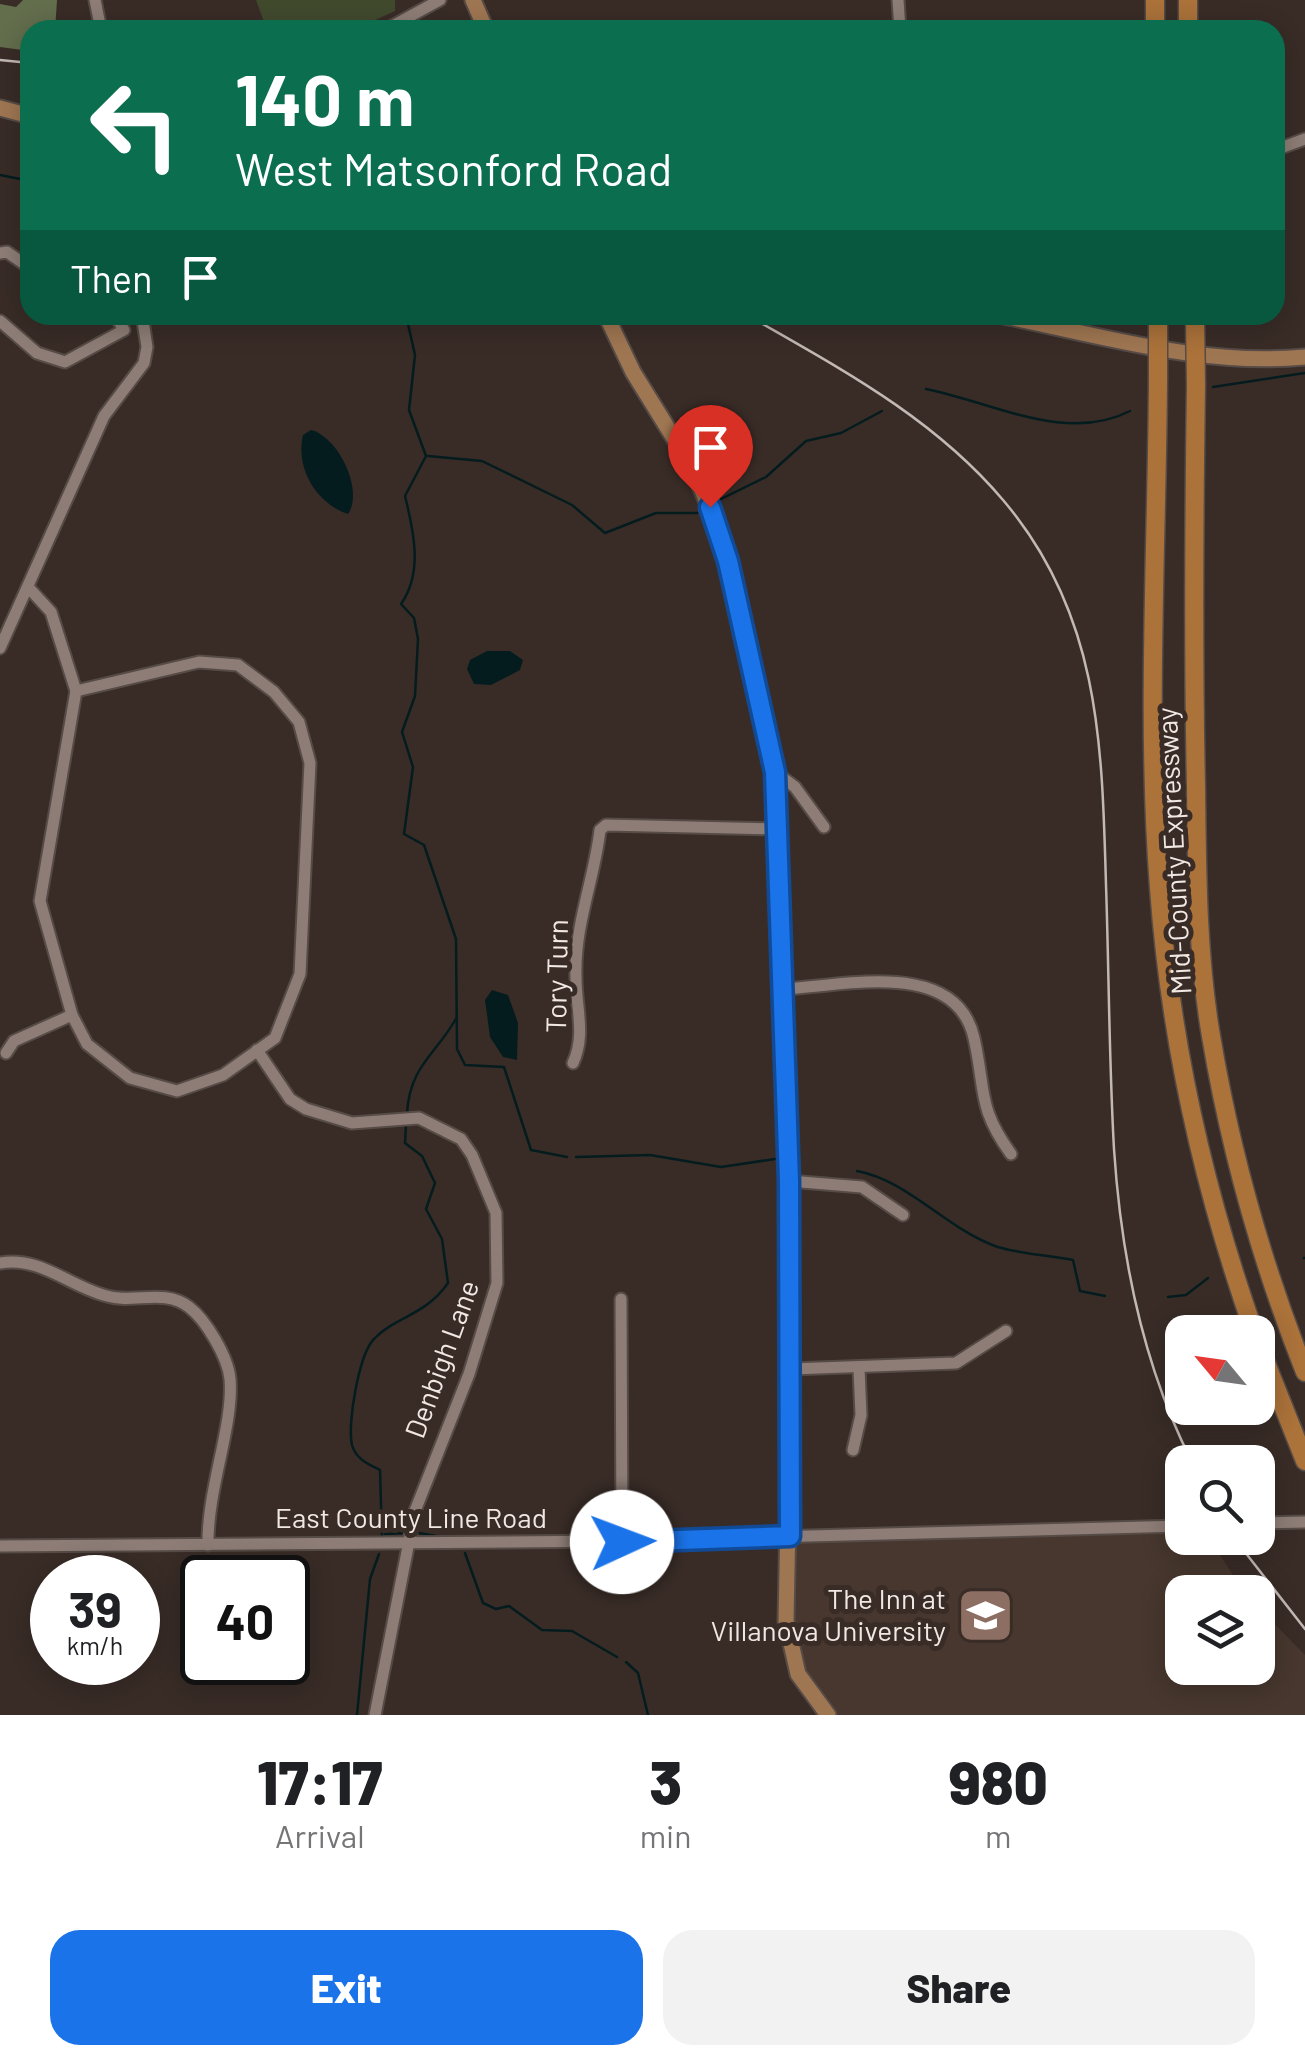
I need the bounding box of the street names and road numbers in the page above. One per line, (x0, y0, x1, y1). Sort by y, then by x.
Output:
street label: Mid-County Expressway (1148, 706, 1198, 996)
street label: Tory Turn (538, 919, 574, 1033)
street label: Denbigh Lane (397, 1275, 485, 1442)
street label: East County Line Road (275, 1500, 547, 1534)

